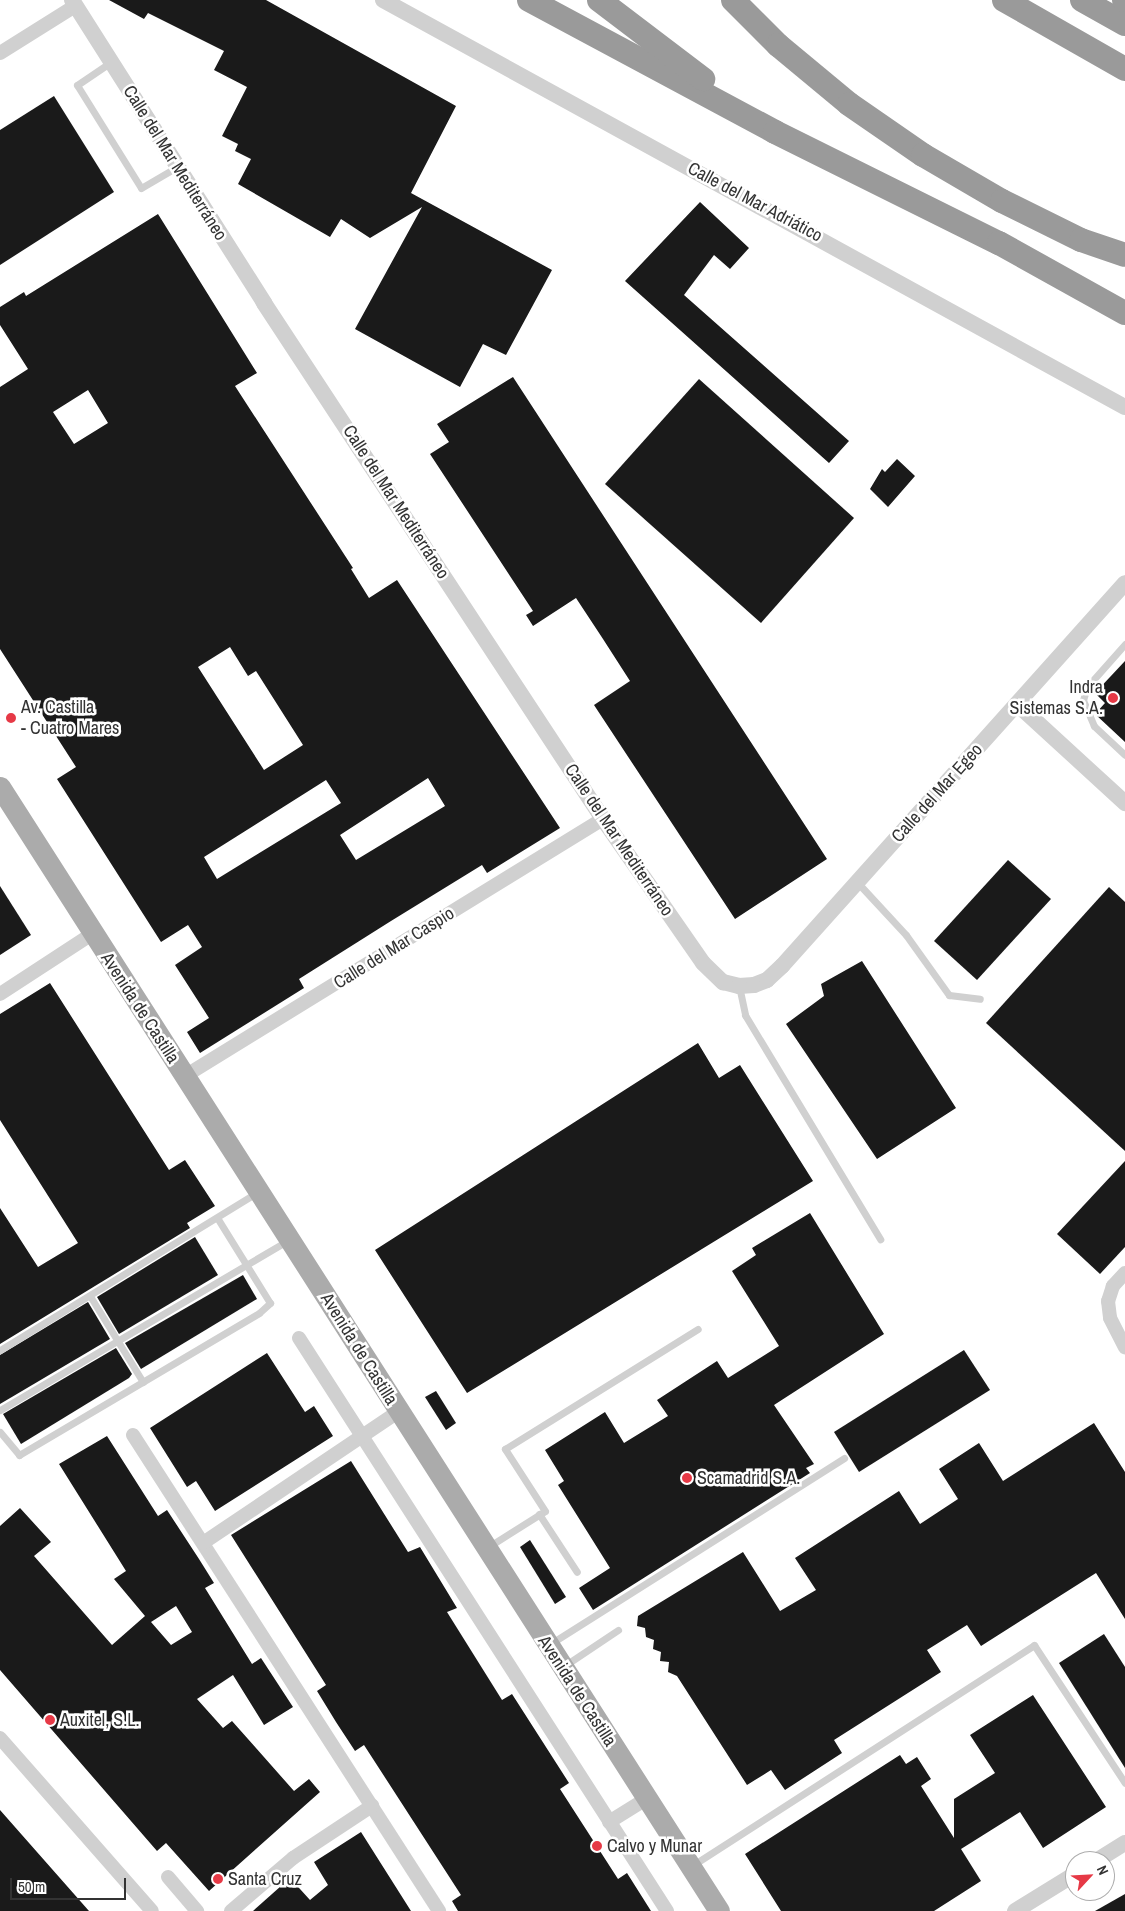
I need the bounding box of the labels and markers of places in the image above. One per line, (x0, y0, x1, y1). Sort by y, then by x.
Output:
place label: Indra Sistemas S.A. (1009, 677, 1103, 720)
marker: Indra Sistemas S.A. (1107, 692, 1119, 704)
place label: Av. Castilla - Cuatro Mares (21, 697, 119, 740)
marker: Av. Castilla - Cuatro Mares (5, 712, 17, 724)
place label: Scamadrid S.A. (697, 1467, 800, 1489)
marker: Scamadrid S.A. (681, 1472, 693, 1484)
place label: Auxitel, S.L. (60, 1709, 140, 1731)
marker: Auxitel, S.L. (44, 1714, 56, 1726)
place label: Calvo y Munar (607, 1835, 702, 1857)
marker: Calvo y Munar (591, 1840, 603, 1852)
place label: Santa Cruz (228, 1868, 302, 1890)
marker: Santa Cruz (212, 1873, 224, 1885)

